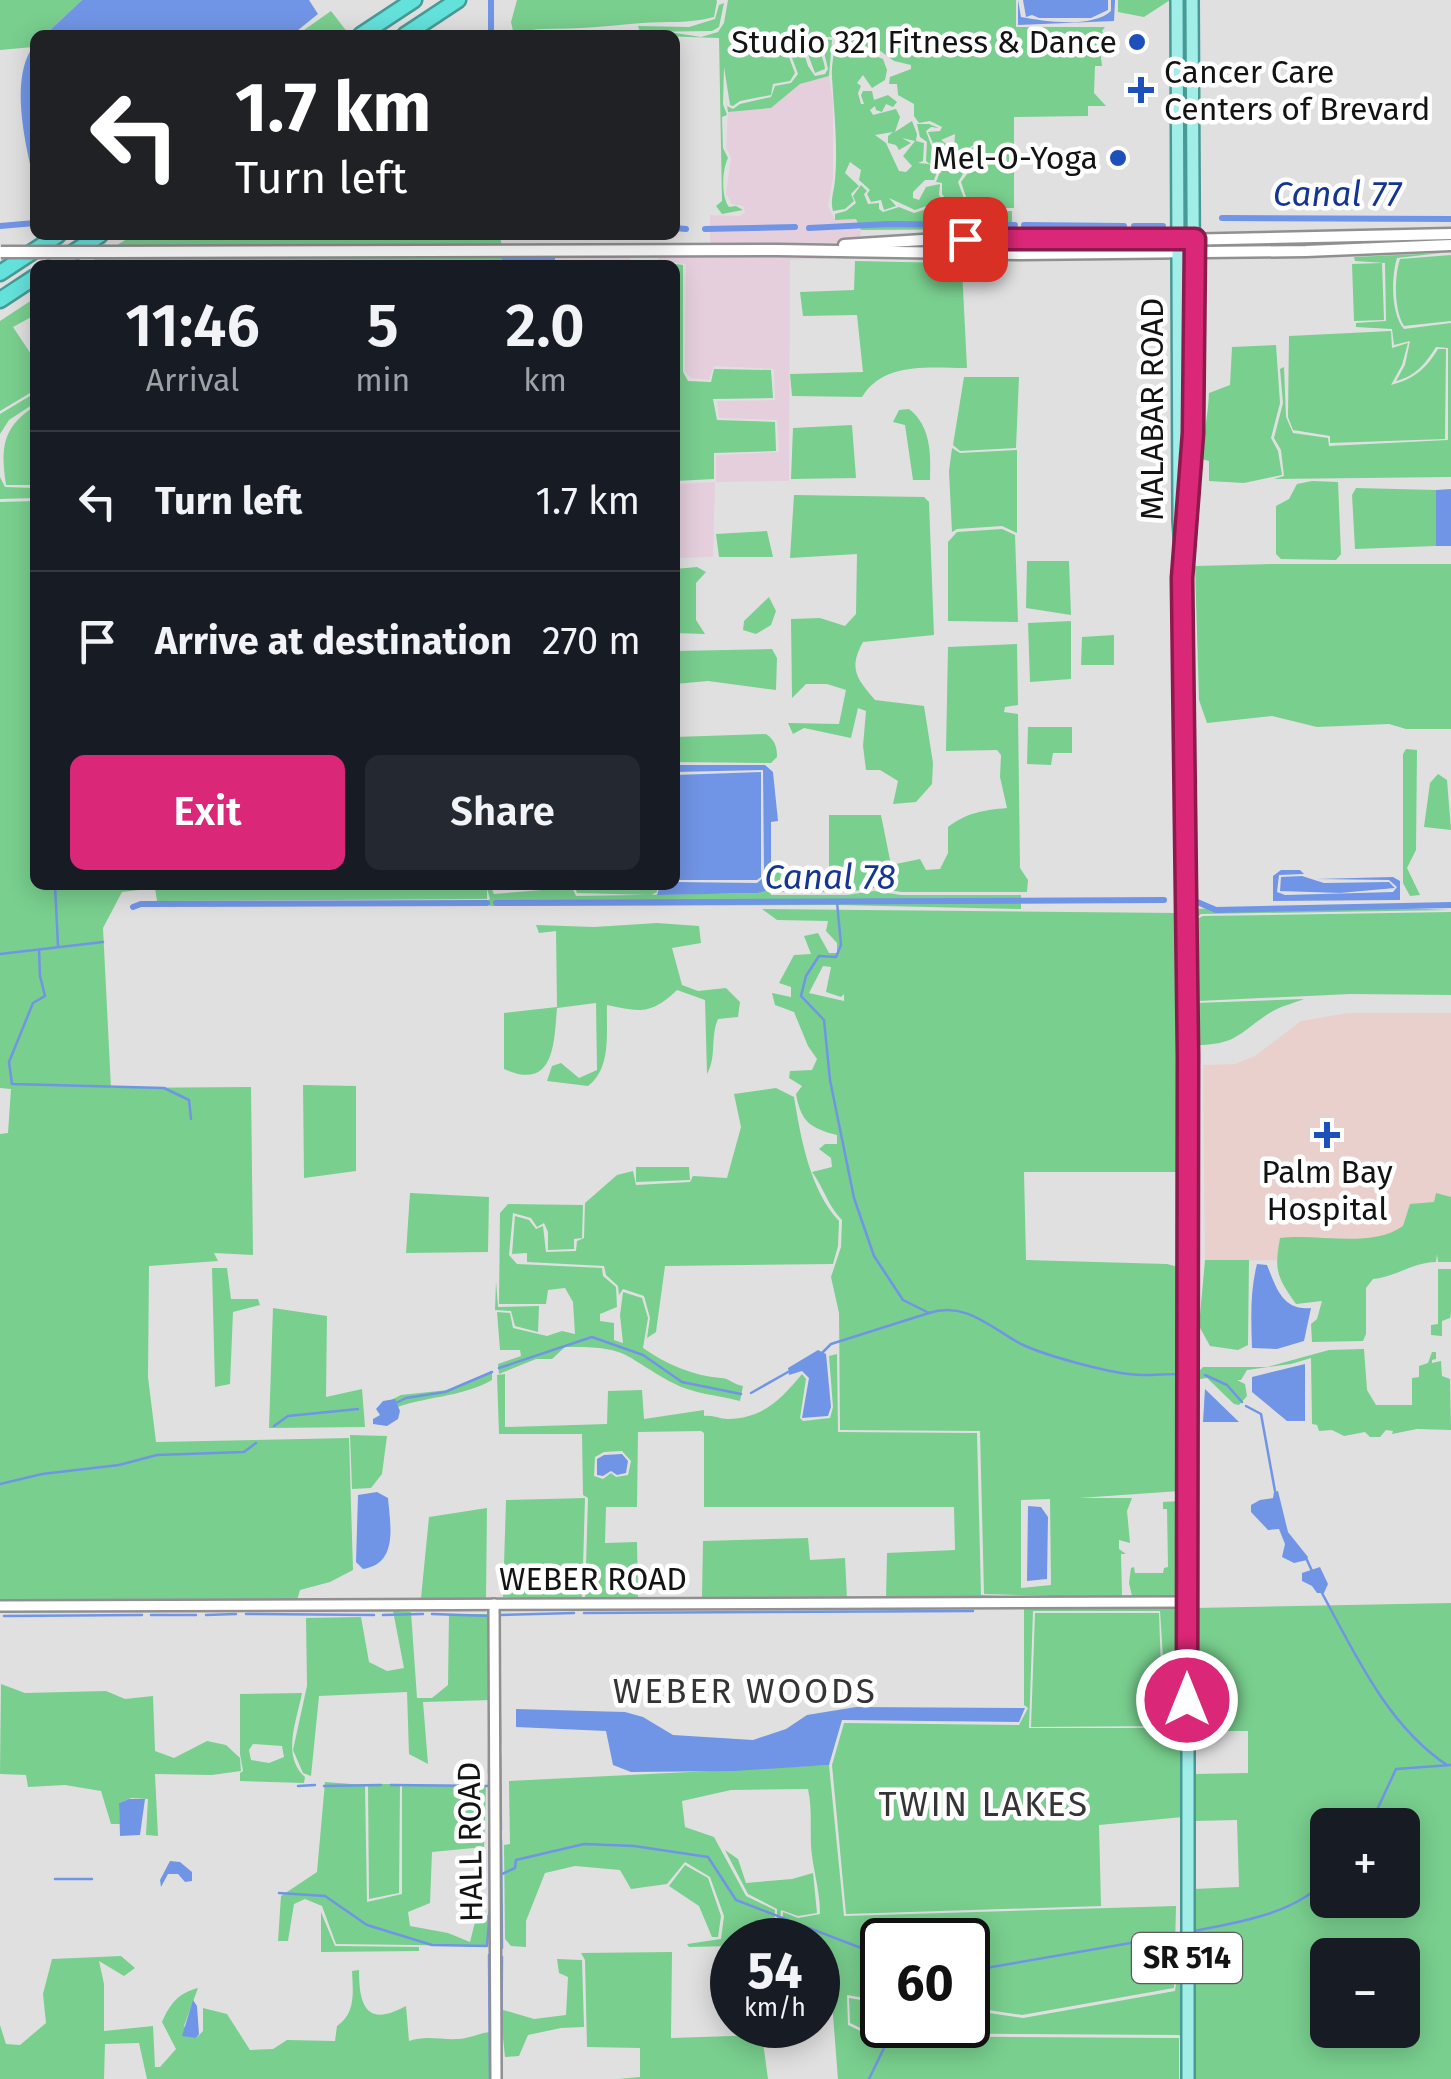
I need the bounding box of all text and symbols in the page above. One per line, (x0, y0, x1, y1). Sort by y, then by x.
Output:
place label: Studio 321 Fitness & Dance (731, 23, 1117, 61)
marker: Studio 321 Fitness & Dance (1126, 31, 1148, 53)
place label: Cancer Care Centers of Brevard (1164, 53, 1431, 128)
text: 1.7 km (235, 66, 431, 150)
icon: left (70, 70, 200, 200)
marker: Cancer Care Centers of Brevard (1128, 77, 1154, 103)
place label: Mel-O-Yoga (933, 139, 1098, 177)
marker: Mel-O-Yoga (1107, 147, 1129, 169)
text: Turn left (235, 151, 407, 205)
water label: Canal 77 (1273, 173, 1403, 215)
pin (923, 197, 1008, 282)
icon: arrive (938, 212, 993, 267)
text: 11:46 (125, 290, 260, 362)
text: 5 (367, 290, 399, 362)
text: 2.0 (506, 290, 585, 362)
street label: MALABAR ROAD (1133, 298, 1171, 520)
text: Arrival (146, 361, 239, 399)
text: min (355, 361, 410, 399)
text: km (523, 361, 567, 399)
icon: left (70, 474, 125, 529)
text: Turn left (155, 478, 302, 524)
text: 1.7 km (535, 478, 640, 524)
icon: arrive (70, 614, 125, 669)
text: Arrive at destination (155, 618, 512, 664)
text: 270 m (542, 618, 641, 664)
button: Exit (70, 755, 345, 870)
button: Share (365, 755, 640, 870)
water label: Canal 78 (764, 856, 896, 898)
marker: Palm Bay Hospital (1314, 1122, 1340, 1148)
place label: Palm Bay Hospital (1261, 1153, 1393, 1228)
street label: WEBER ROAD (499, 1560, 687, 1598)
position arrow (1135, 1648, 1239, 1752)
district label: WEBER WOODS (613, 1670, 877, 1712)
street label: HALL ROAD (450, 1762, 490, 1922)
district label: TWIN LAKES (878, 1783, 1090, 1825)
map controls (1310, 1808, 1420, 2048)
button: + (1310, 1808, 1420, 1918)
speed limit sign: 60 (860, 1918, 990, 2048)
road number: SR 514 (1132, 1933, 1242, 1983)
button: − (1310, 1938, 1420, 2048)
text: 54 (747, 1941, 803, 2001)
text: km/h (744, 1993, 806, 2023)

